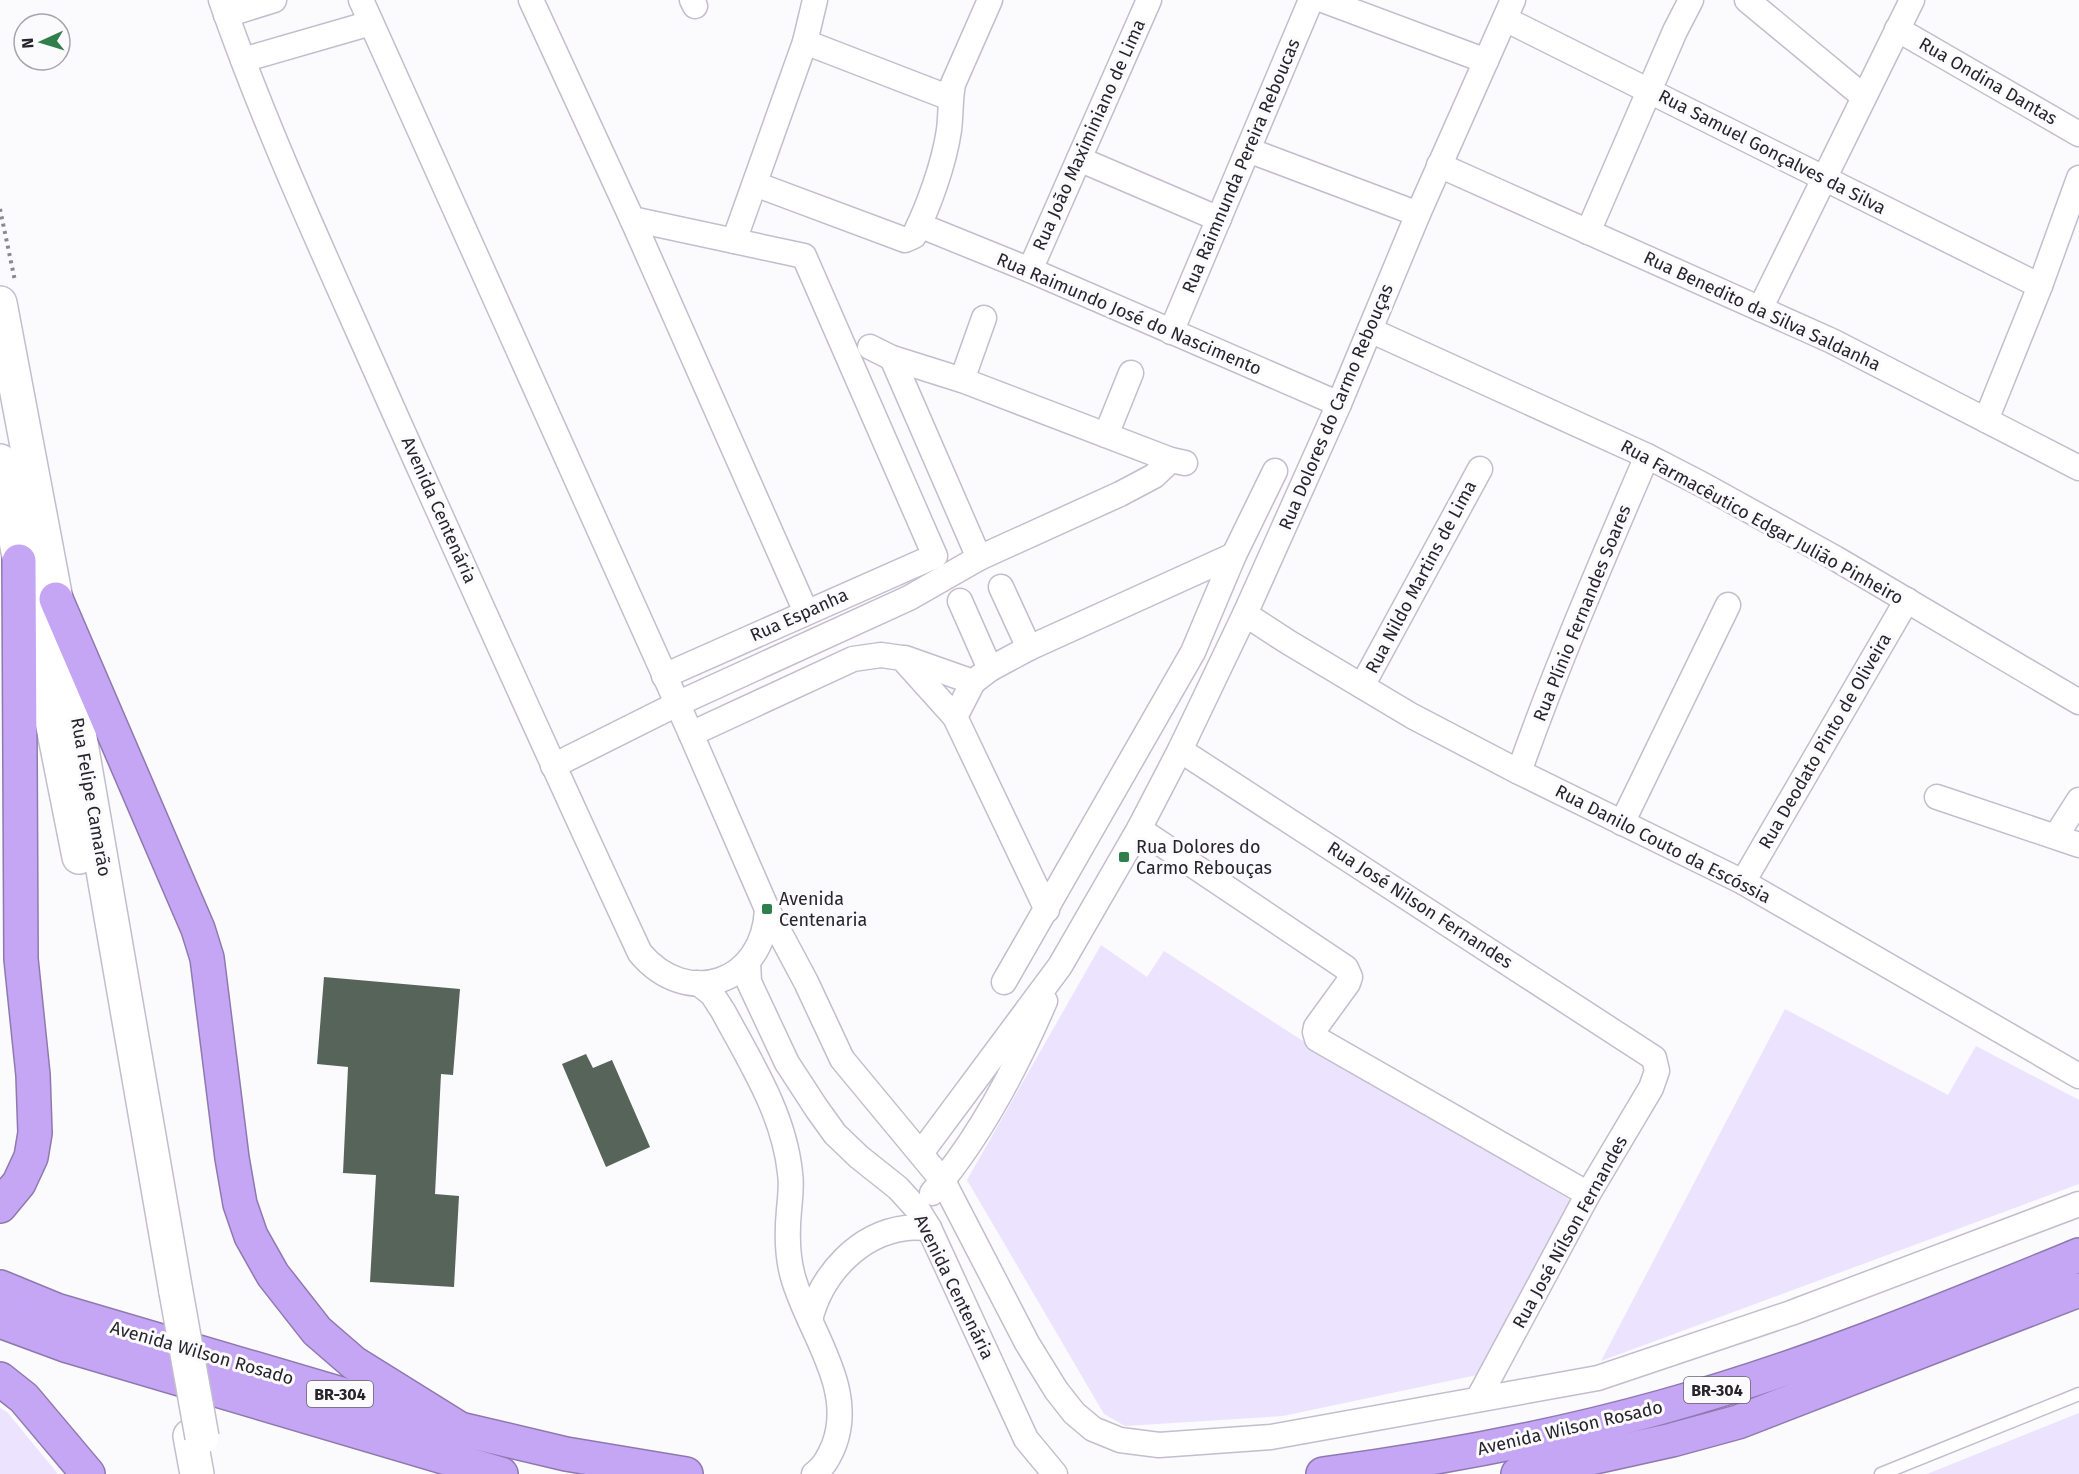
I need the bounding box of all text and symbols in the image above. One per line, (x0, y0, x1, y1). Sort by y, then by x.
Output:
north arrow (12, 12, 72, 72)
street label: Rua João Maximiniano de Lima (1028, 16, 1150, 254)
street label: Rua Ondina Dantas (1915, 32, 2061, 130)
street label: Rua Raimnunda Pereira Reboucas (1177, 35, 1305, 297)
text: N (18, 37, 37, 49)
street label: Rua Samuel Gonçalves da Silva (1655, 85, 1889, 219)
street label: Rua Benedito da Silva Saldanha (1640, 246, 1884, 376)
street label: Rua Raimundo José do Nascimento (993, 248, 1265, 380)
street label: Rua Dolores do Carmo Rebouças (1274, 281, 1398, 533)
street label: Avenida Centenária (397, 433, 481, 587)
street label: Rua Farmacêutico Edgar Julião Pinheiro (1617, 435, 1907, 609)
street label: Rua Nildo Martins de Lima (1361, 477, 1481, 677)
street label: Rua Plínio Fernandes Soares (1528, 501, 1636, 725)
street label: Rua Espanha (747, 584, 851, 646)
street label: Rua Deodato Pinto de Oliveira (1754, 629, 1896, 853)
street label: Rua Felipe Camarão (66, 716, 116, 878)
street label: Rua Danilo Couto da Escóssia (1552, 780, 1774, 908)
place label: Rua Dolores do Carmo Rebouças (1136, 836, 1272, 879)
street label: Rua José Nilson Fernandes (1323, 837, 1517, 973)
marker: Rua Dolores do Carmo Rebouças (1117, 850, 1131, 864)
place label: Avenida Centenaria (779, 888, 867, 931)
marker: Avenida Centenaria (760, 902, 774, 916)
street label: Rua José Nílson Fernandes (1508, 1132, 1632, 1332)
street label: Avenida Centenária (909, 1211, 999, 1363)
street label: Avenida Wilson Rosado (108, 1316, 296, 1390)
road number: BR-304 (1684, 1377, 1750, 1403)
road number: BR-304 (307, 1381, 373, 1407)
street label: Avenida Wilson Rosado (1475, 1396, 1665, 1460)

